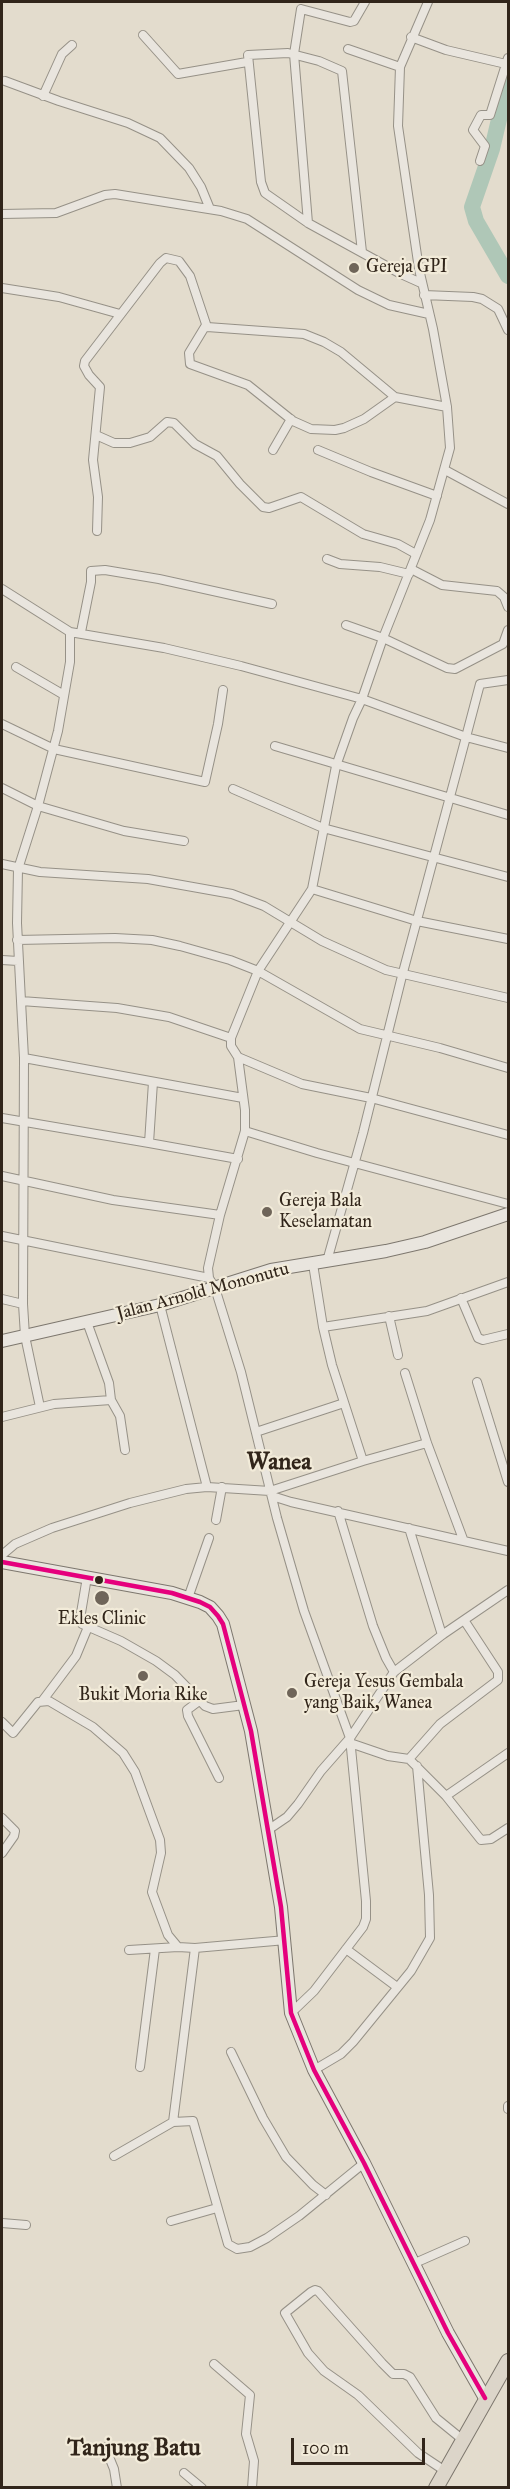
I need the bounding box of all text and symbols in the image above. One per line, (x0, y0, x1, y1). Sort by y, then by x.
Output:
place label: Gereja GPI (366, 257, 448, 279)
marker: Gereja GPI (347, 261, 361, 275)
place label: Gereja Bala Keselamatan (279, 1191, 372, 1234)
marker: Gereja Bala Keselamatan (260, 1205, 274, 1219)
street label: Jalan Arnold Mononutu (114, 1259, 292, 1325)
district label: Wanea (247, 1449, 311, 1477)
unlabelled marker (93, 1574, 105, 1586)
marker: Ekles Clinic (93, 1589, 111, 1607)
place label: Ekles Clinic (58, 1609, 146, 1631)
marker: Bukit Moria Rike (136, 1669, 150, 1683)
place label: Gereja Yesus Gembala yang Baik, Wanea (304, 1672, 463, 1714)
place label: Bukit Moria Rike (79, 1685, 207, 1707)
marker: Gereja Yesus Gembala yang Baik, Wanea (285, 1686, 299, 1700)
scale bar (294, 2426, 428, 2464)
district label: Tanjung Batu (67, 2435, 201, 2463)
text: 100 m (302, 2437, 349, 2459)

